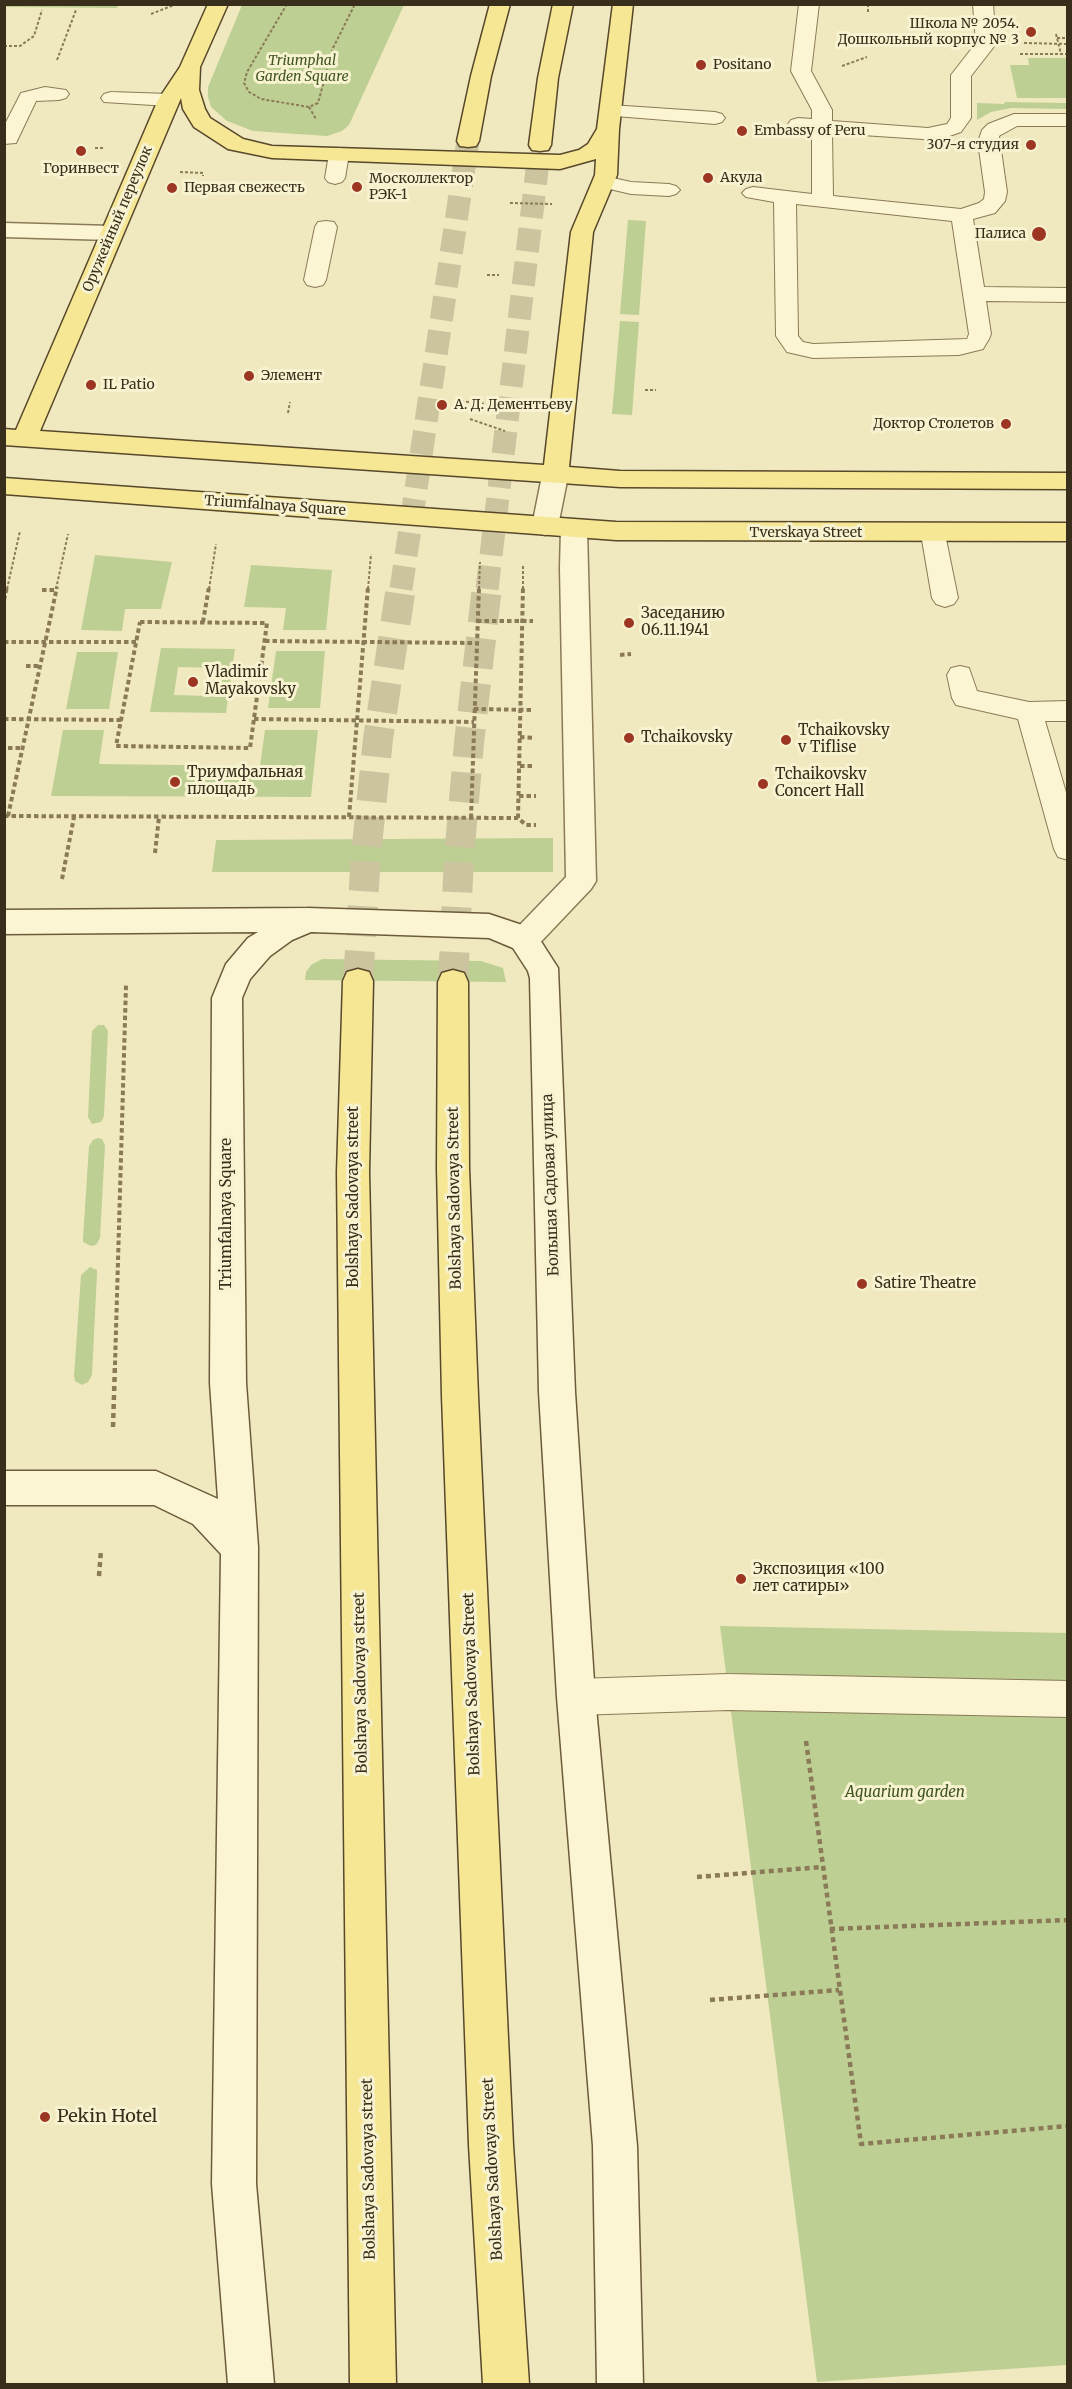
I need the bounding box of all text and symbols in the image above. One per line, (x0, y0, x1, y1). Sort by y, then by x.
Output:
place label: Школа № 2054. Дошкольный корпус № 3 (838, 16, 1019, 48)
marker: Школа № 2054. Дошкольный корпус № 3 (1024, 25, 1038, 39)
park label: Triumphal Garden Square (255, 53, 349, 86)
place label: Positano (713, 57, 771, 73)
marker: Positano (694, 58, 708, 72)
place label: Embassy of Peru (754, 123, 866, 139)
marker: Embassy of Peru (735, 124, 749, 138)
place label: 307-я студия (926, 137, 1019, 153)
marker: 307-я студия (1024, 138, 1038, 152)
marker: Горинвест (74, 144, 88, 158)
street label: Оружейный переулок (80, 144, 156, 294)
place label: Горинвест (43, 161, 119, 177)
place label: Акула (720, 170, 763, 186)
place label: Москоллектор РЭК-1 (369, 171, 473, 204)
marker: Акула (701, 171, 715, 185)
place label: Первая свежесть (184, 180, 305, 196)
marker: Москоллектор РЭК-1 (350, 180, 364, 194)
marker: Первая свежесть (165, 181, 179, 195)
marker: Палиса (1030, 225, 1048, 243)
place label: Палиса (975, 226, 1026, 242)
place label: Элемент (261, 368, 322, 384)
marker: Элемент (242, 369, 256, 383)
place label: IL Patio (103, 377, 155, 393)
marker: IL Patio (84, 378, 98, 392)
place label: А. Д. Дементьеву (454, 397, 573, 413)
marker: А. Д. Дементьеву (435, 398, 449, 412)
place label: Доктор Столетов (873, 416, 994, 432)
marker: Доктор Столетов (999, 417, 1013, 431)
street label: Triumfalnaya Square (204, 493, 346, 519)
street label: Tverskaya Street (750, 525, 862, 541)
place label: Заседанию 06.11.1941 (641, 605, 725, 640)
marker: Заседанию 06.11.1941 (622, 616, 636, 630)
place label: Vladimir Mayakovsky (205, 664, 296, 699)
marker: Vladimir Mayakovsky (186, 675, 200, 689)
place label: Tchaikovsky v Tiflise (798, 722, 890, 757)
place label: Tchaikovsky (641, 729, 733, 747)
marker: Tchaikovsky (622, 731, 636, 745)
marker: Tchaikovsky v Tiflise (779, 733, 793, 747)
place label: Триумфальная площадь (187, 764, 303, 799)
place label: Tchaikovsky Concert Hall (775, 766, 867, 801)
marker: Триумфальная площадь (168, 775, 182, 789)
marker: Tchaikovsky Concert Hall (756, 777, 770, 791)
street label: Большая Садовая улица (539, 1093, 563, 1277)
street label: Bolshaya Sadovaya street (345, 1106, 363, 1288)
street label: Bolshaya Sadovaya Street (444, 1106, 466, 1290)
street label: Triumfalnaya Square (218, 1138, 236, 1290)
place label: Satire Theatre (874, 1275, 976, 1293)
marker: Satire Theatre (855, 1277, 869, 1291)
place label: Экспозиция «100 лет сатиры» (753, 1561, 884, 1596)
marker: Экспозиция «100 лет сатиры» (734, 1572, 748, 1586)
street label: Bolshaya Sadovaya street (350, 1592, 372, 1774)
street label: Bolshaya Sadovaya Street (460, 1592, 484, 1776)
park label: Aquarium garden (845, 1784, 965, 1802)
street label: Bolshaya Sadovaya Street (479, 2077, 507, 2261)
street label: Bolshaya Sadovaya street (358, 2078, 380, 2260)
place label: Pekin Hotel (57, 2106, 157, 2128)
marker: Pekin Hotel (38, 2110, 52, 2124)

